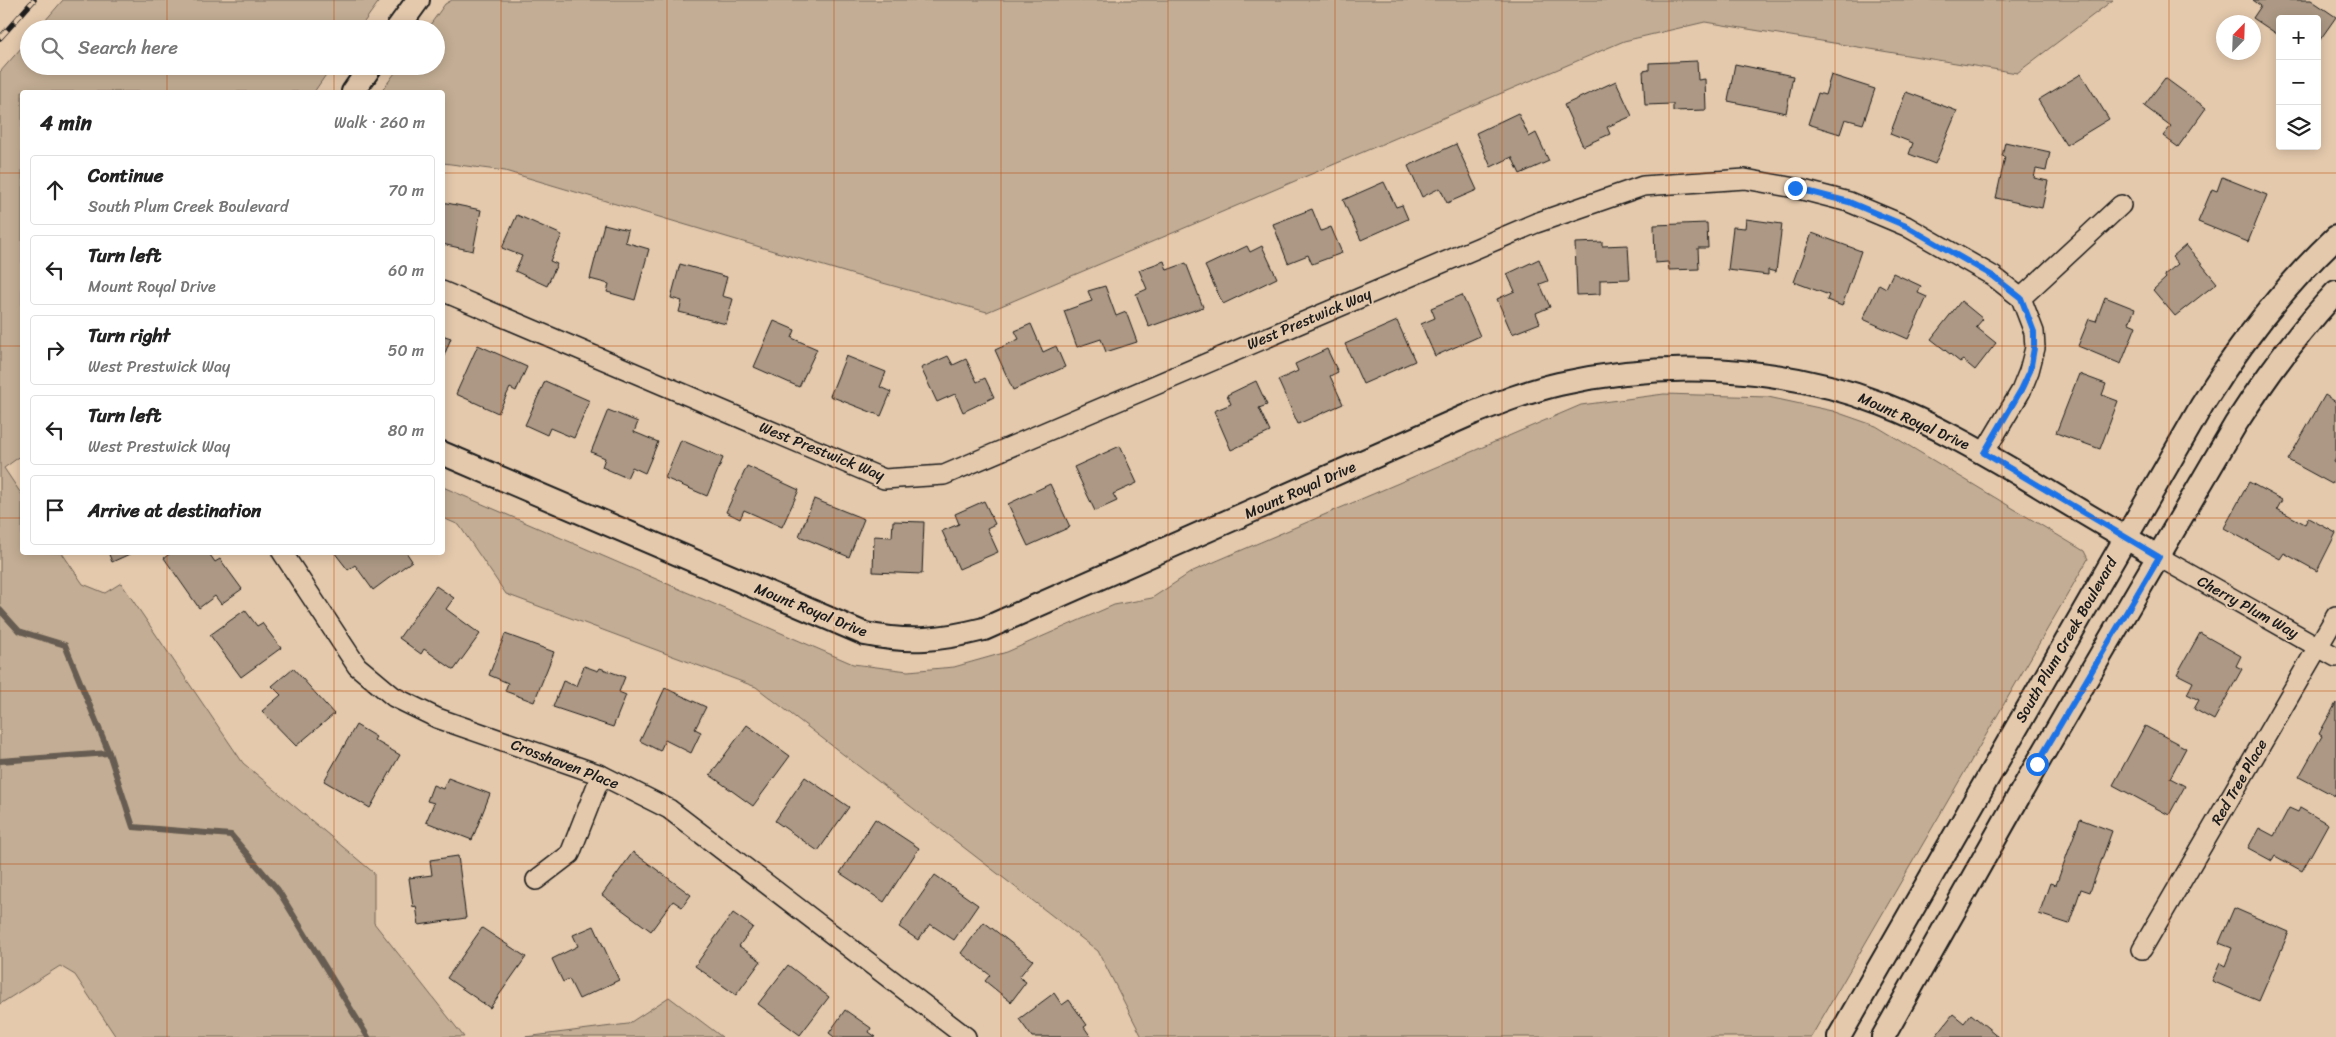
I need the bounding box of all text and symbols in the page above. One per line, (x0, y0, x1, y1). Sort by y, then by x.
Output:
north arrow (2216, 15, 2261, 60)
map controls (2276, 15, 2321, 150)
button: + (2276, 15, 2321, 60)
search box (20, 20, 445, 75)
text: Search here (78, 31, 178, 64)
icon: search (38, 34, 66, 62)
button: − (2276, 60, 2321, 105)
text: 4 min (40, 104, 92, 142)
button: layers (2276, 105, 2321, 150)
text: Walk · 260 m (334, 108, 425, 137)
text: Continue (88, 159, 164, 192)
icon: ahead (41, 176, 69, 204)
text: 70 m (388, 176, 424, 205)
route end (1784, 177, 1807, 200)
text: South Plum Creek Boulevard (88, 192, 288, 221)
text: Turn left (88, 239, 161, 272)
icon: left (41, 256, 69, 284)
text: 60 m (388, 256, 424, 285)
text: Mount Royal Drive (88, 272, 216, 301)
street label: West Prestwick Way (1243, 281, 1376, 357)
text: Turn right (88, 319, 170, 352)
icon: right (41, 336, 69, 364)
text: 50 m (388, 336, 424, 365)
text: West Prestwick Way (88, 352, 230, 381)
street label: Mount Royal Drive (1854, 385, 1974, 457)
text: Turn left (88, 399, 161, 432)
street label: West Prestwick Way (755, 414, 889, 488)
icon: left (41, 416, 69, 444)
text: 80 m (388, 416, 424, 445)
text: West Prestwick Way (88, 432, 230, 461)
street label: Mount Royal Drive (1240, 454, 1360, 526)
text: Arrive at destination (88, 494, 261, 527)
icon: arrive (41, 496, 69, 524)
street label: South Plum Creek Boulevard (2008, 551, 2125, 728)
street label: Cherry Plum Way (2192, 568, 2304, 646)
street label: Mount Royal Drive (751, 576, 871, 644)
street label: Crosshaven Place (507, 731, 623, 797)
street label: Red Tree Place (2204, 734, 2274, 830)
route start (2026, 753, 2049, 776)

